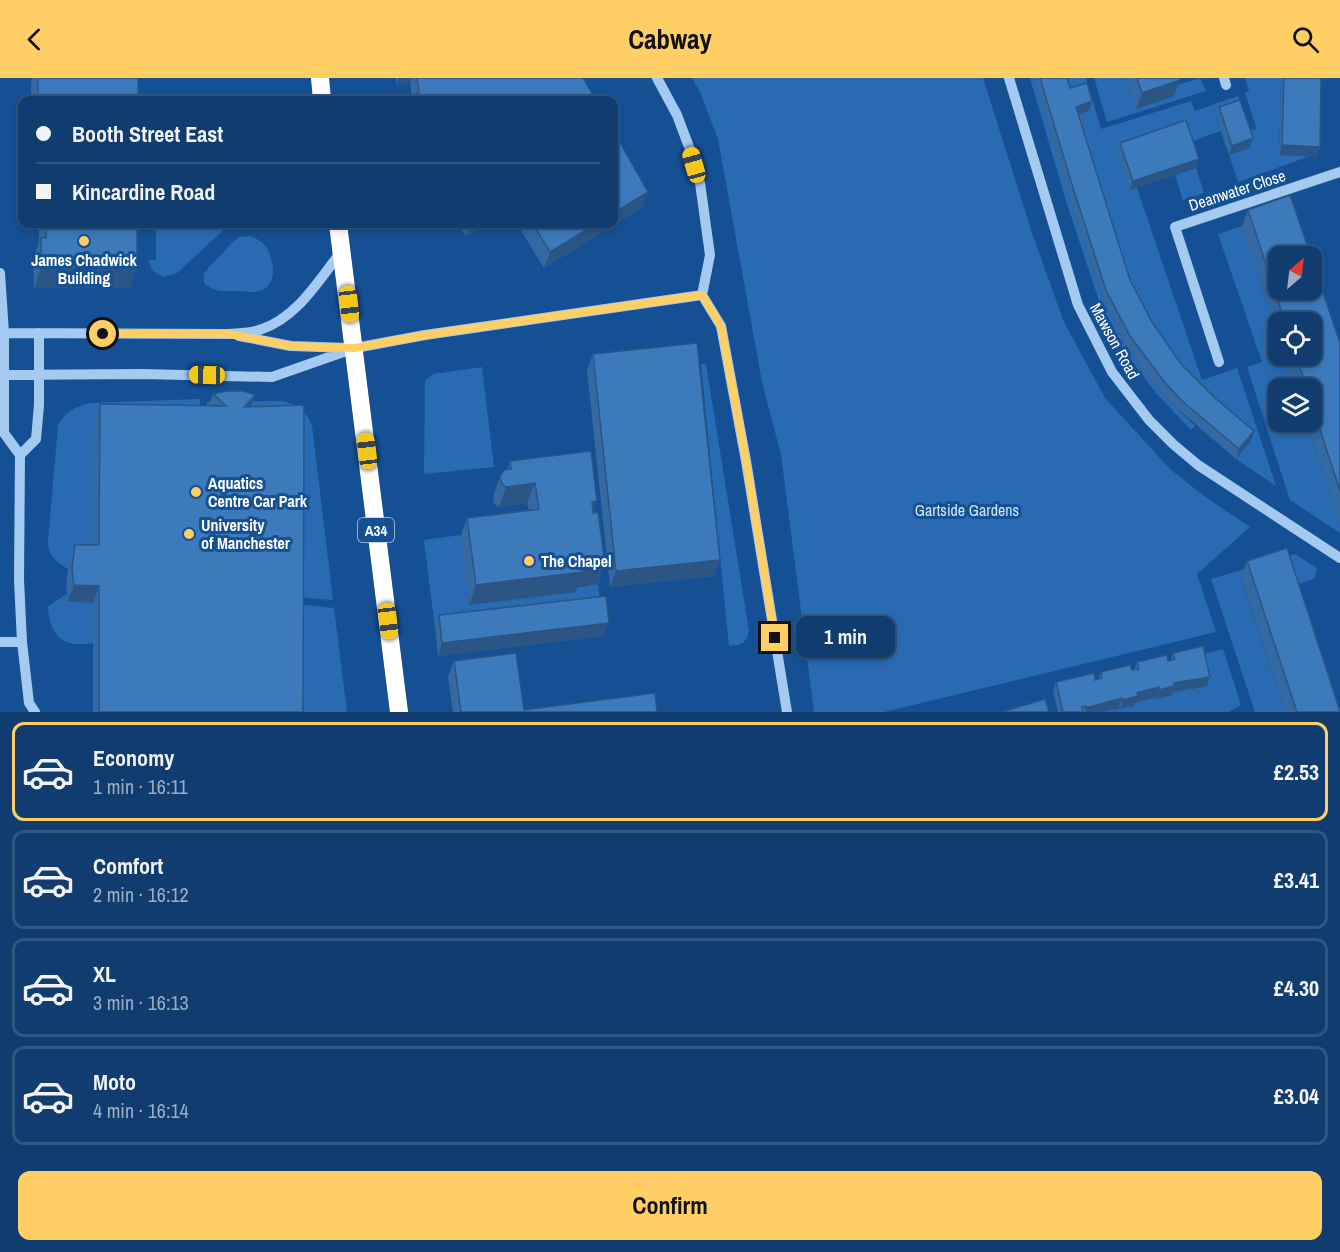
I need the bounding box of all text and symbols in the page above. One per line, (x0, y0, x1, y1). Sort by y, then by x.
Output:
text: Cabway (628, 21, 712, 57)
icon: back (18, 23, 51, 56)
icon: search (1289, 23, 1322, 56)
text: Booth Street East (72, 119, 223, 149)
car (680, 145, 708, 185)
street label: Deanwater Close (1186, 164, 1288, 216)
text: Kincardine Road (72, 177, 215, 207)
marker: James Chadwick Building (77, 234, 91, 248)
north arrow (1268, 246, 1322, 300)
map controls (1268, 246, 1322, 432)
place label: James Chadwick Building (31, 249, 138, 289)
car (338, 285, 360, 323)
street label: Mawson Road (1085, 299, 1145, 383)
button: locate (1268, 312, 1322, 366)
route start (89, 320, 116, 347)
car (189, 366, 225, 384)
button: layers (1268, 378, 1322, 432)
car (356, 432, 378, 470)
place label: Aquatics Centre Car Park (208, 472, 308, 512)
marker: Aquatics Centre Car Park (189, 485, 203, 499)
park label: Gartside Gardens (915, 499, 1019, 521)
place label: University of Manchester (201, 514, 291, 554)
road number: A34 (358, 518, 394, 542)
marker: University of Manchester (182, 527, 196, 541)
place label: The Chapel (541, 550, 612, 572)
marker: The Chapel (522, 554, 536, 568)
car (377, 602, 399, 640)
callout: 1 min (796, 617, 895, 659)
text: 1 min (824, 623, 867, 650)
route end (761, 624, 788, 651)
text: Economy (93, 743, 174, 773)
icon: car (21, 745, 75, 799)
text: £2.53 (1274, 757, 1319, 787)
text: 1 min · 16:11 (93, 773, 188, 800)
text: Comfort (93, 851, 163, 881)
icon: car (21, 853, 75, 907)
text: £3.41 (1274, 865, 1319, 895)
text: 2 min · 16:12 (93, 881, 189, 908)
text: XL (93, 959, 116, 989)
icon: car (21, 961, 75, 1015)
text: £4.30 (1274, 973, 1319, 1003)
text: 3 min · 16:13 (93, 989, 189, 1016)
text: Moto (93, 1067, 136, 1097)
icon: car (21, 1069, 75, 1123)
text: £3.04 (1274, 1081, 1319, 1111)
text: 4 min · 16:14 (93, 1097, 189, 1124)
button: Confirm (18, 1171, 1322, 1240)

